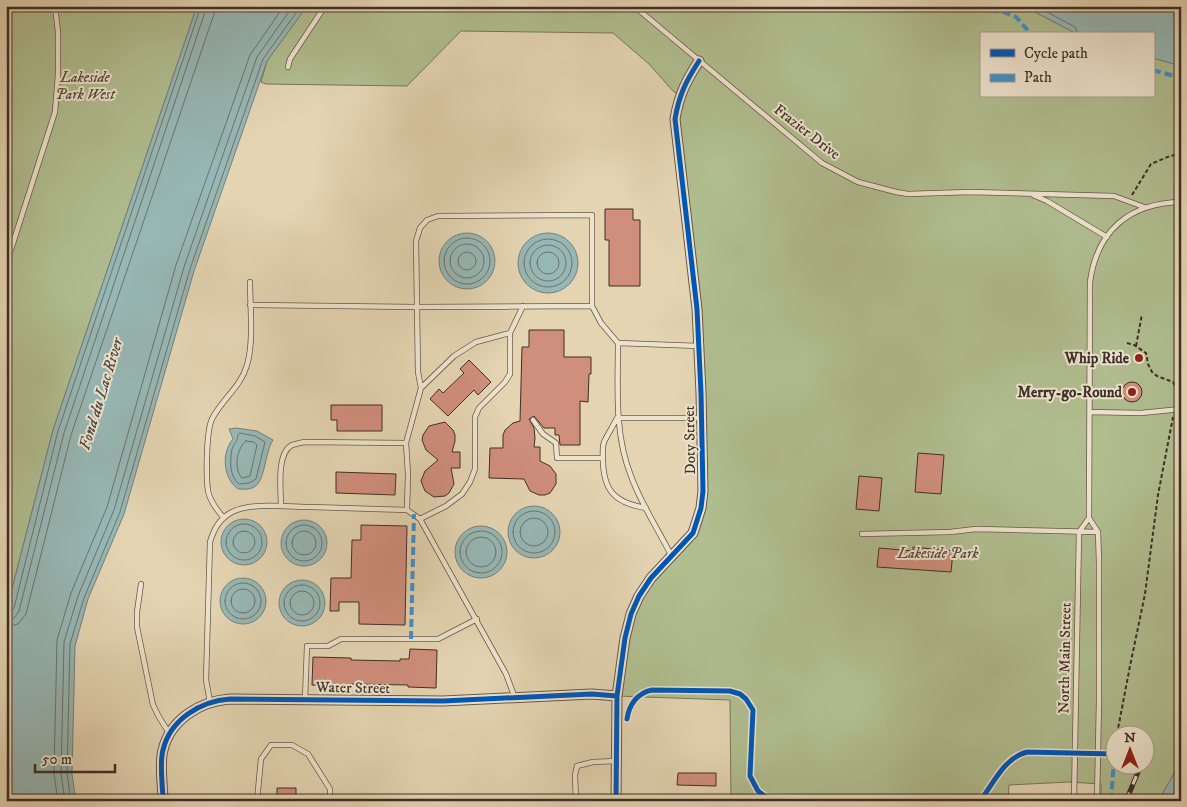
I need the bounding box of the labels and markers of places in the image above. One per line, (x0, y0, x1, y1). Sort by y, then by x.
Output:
place label: Whip Ride (1064, 349, 1130, 368)
marker: Whip Ride (1133, 352, 1145, 364)
place label: Merry-go-Round (1018, 383, 1123, 402)
marker: Merry-go-Round (1126, 386, 1138, 398)

